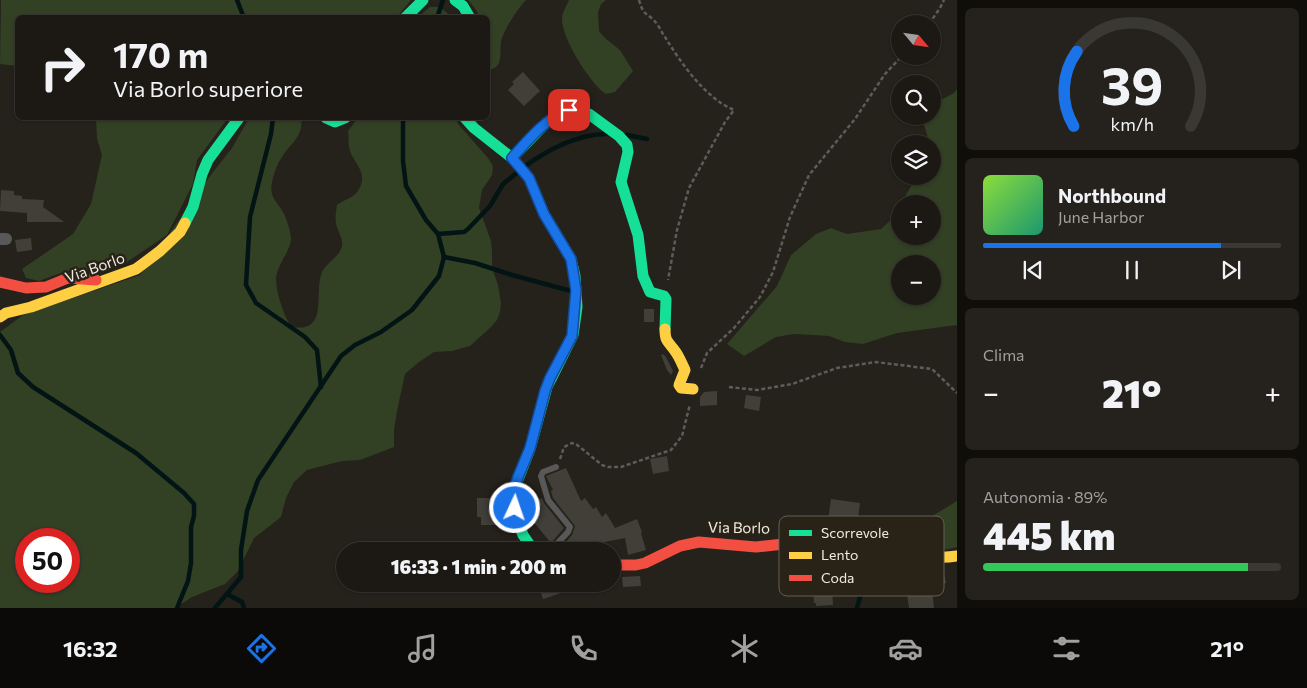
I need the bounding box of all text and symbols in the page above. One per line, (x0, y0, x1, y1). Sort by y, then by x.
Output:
north arrow (891, 15, 941, 65)
map controls (891, 15, 941, 305)
text: 170 m (113, 32, 208, 75)
icon: right (30, 35, 95, 100)
text: 39 (1101, 52, 1163, 116)
text: Via Borlo superiore (113, 75, 303, 102)
button: search (891, 75, 941, 125)
pin (548, 89, 590, 131)
icon: arrive (555, 96, 583, 124)
text: km/h (1110, 113, 1154, 135)
button: layers (891, 135, 941, 185)
text: Northbound (1058, 184, 1166, 207)
button: + (891, 195, 941, 245)
text: June Harbor (1058, 207, 1144, 226)
street label: Via Borlo (62, 248, 127, 286)
button: − (891, 255, 941, 305)
icon: previous (1019, 256, 1047, 284)
icon: pause (1118, 256, 1146, 284)
icon: next (1217, 256, 1245, 284)
text: Clima (983, 345, 1024, 364)
text: 21° (1102, 369, 1162, 416)
text: − (983, 375, 999, 409)
text: + (1265, 375, 1281, 409)
position arrow (488, 481, 540, 533)
text: Autonomia · 89% (983, 487, 1107, 506)
text: 445 km (983, 511, 1116, 558)
legend (779, 516, 944, 596)
street label: Via Borlo (708, 517, 770, 537)
text: Scorrevole (821, 524, 889, 541)
speed limit sign: 50 (15, 528, 80, 593)
text: Lento (821, 546, 858, 563)
text: 16:33 · 1 min · 200 m (391, 555, 566, 578)
text: Coda (821, 569, 854, 586)
icon: directions (244, 631, 279, 666)
icon: music (405, 631, 440, 666)
icon: phone (566, 631, 601, 666)
icon: climate (727, 631, 762, 666)
icon: car (888, 631, 923, 666)
icon: filters (1049, 631, 1084, 666)
text: 16:32 (63, 635, 118, 662)
text: 21° (1210, 635, 1244, 662)

